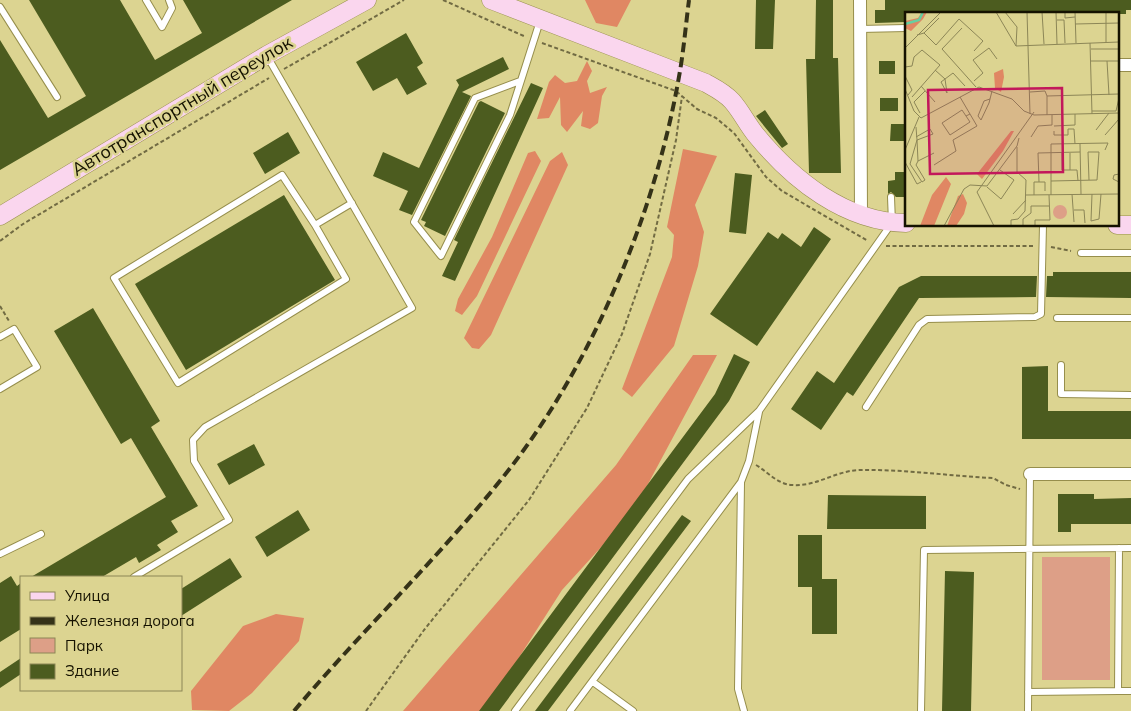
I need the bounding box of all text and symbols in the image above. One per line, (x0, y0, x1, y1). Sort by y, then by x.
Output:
inset map (905, 12, 1118, 226)
street label: Автотранспортный переулок (67, 30, 297, 181)
legend (20, 576, 182, 691)
text: Улица (64, 586, 110, 605)
text: Железная дорога (65, 611, 195, 630)
text: Парк (65, 636, 104, 655)
text: Здание (65, 661, 119, 680)

